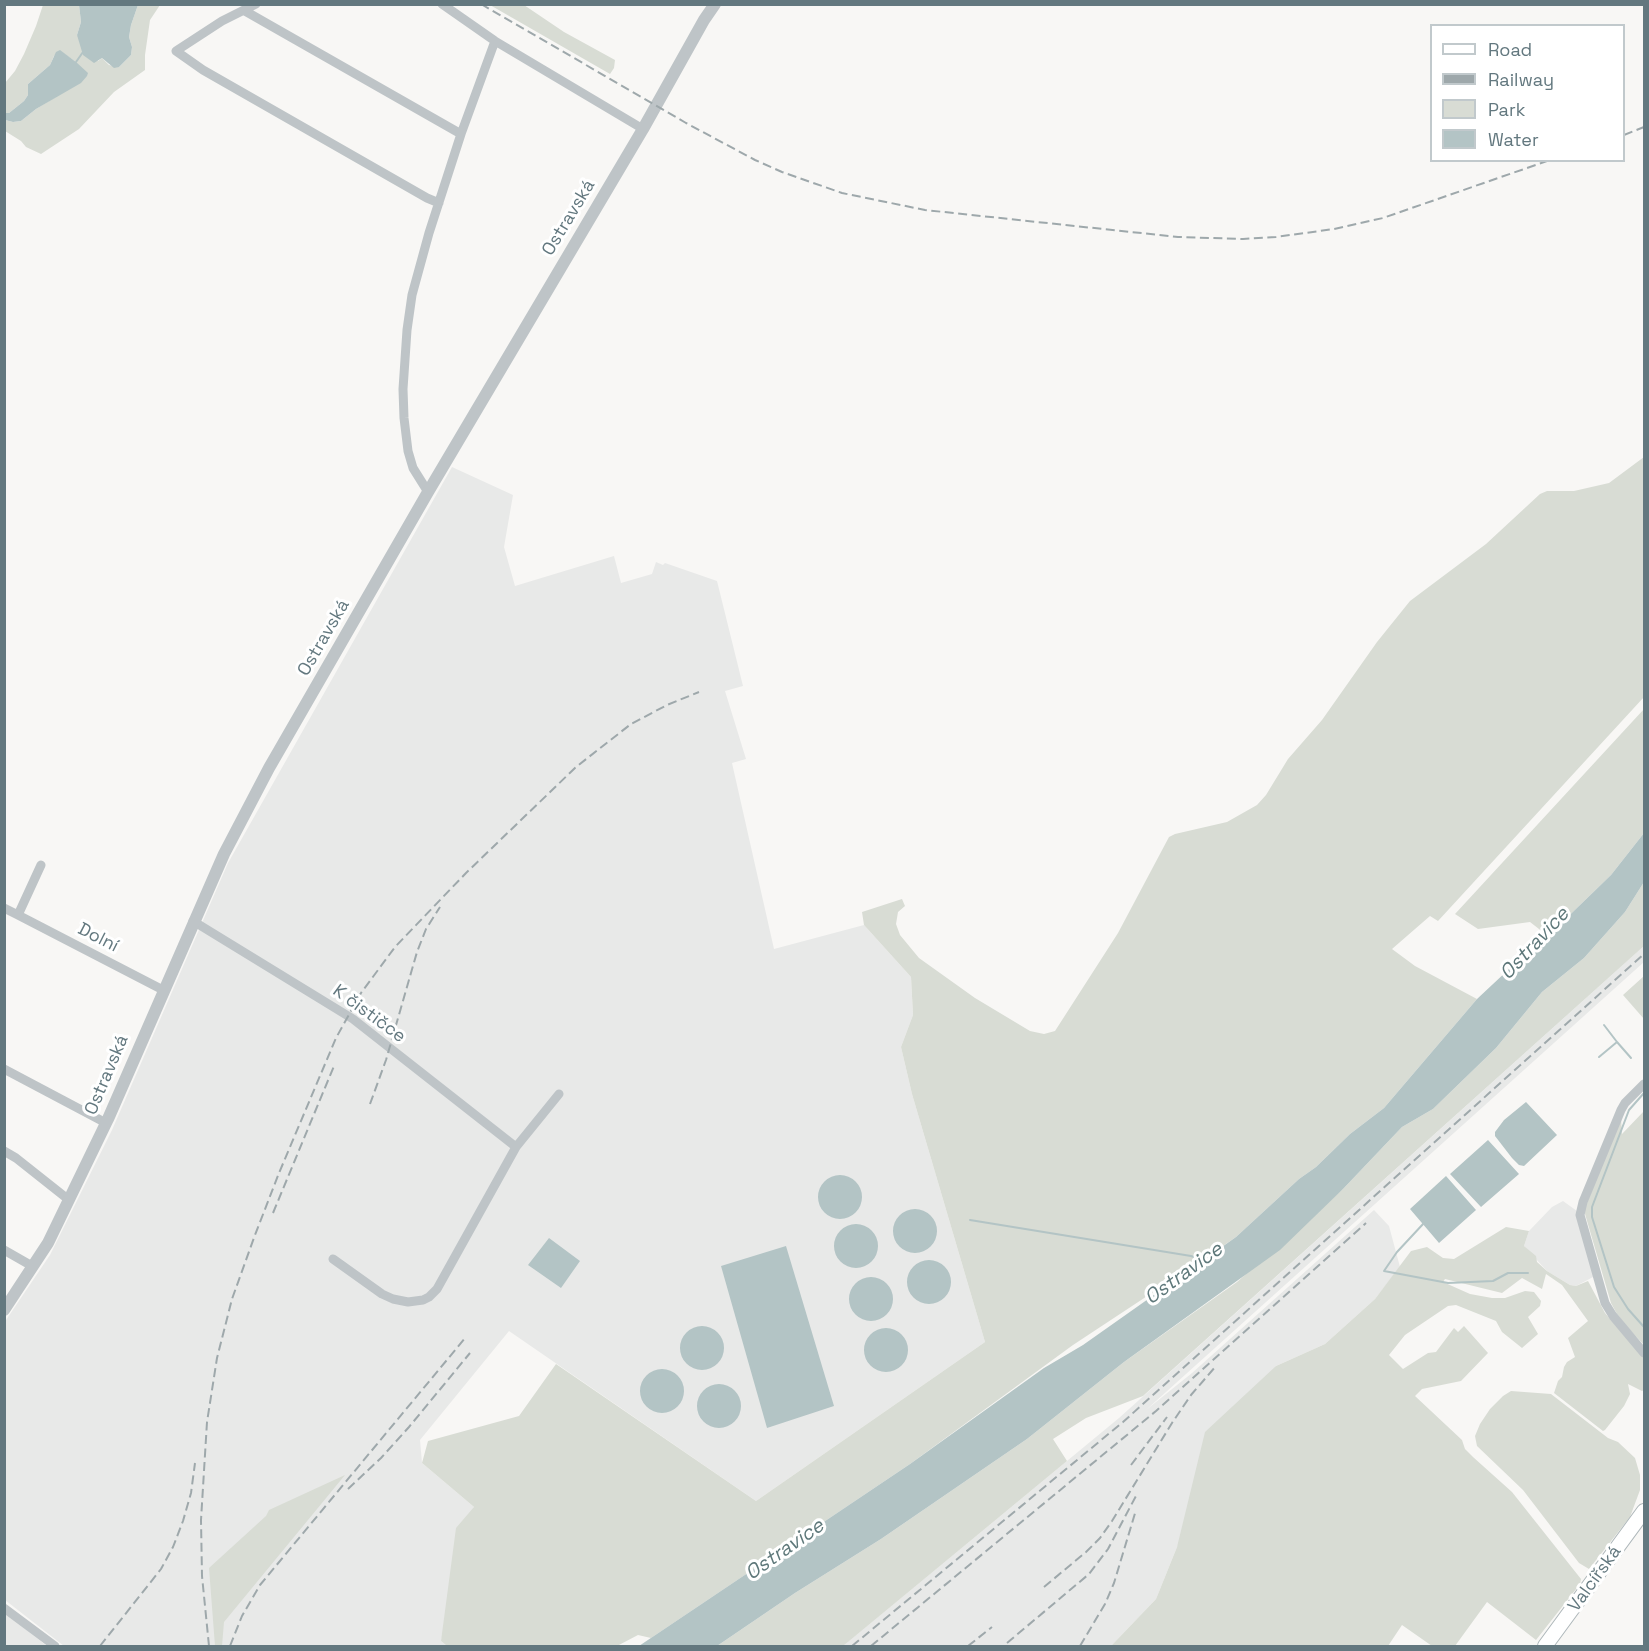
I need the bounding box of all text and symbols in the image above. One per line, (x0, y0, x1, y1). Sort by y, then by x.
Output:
legend (1430, 24, 1625, 162)
text: Road (1488, 38, 1532, 61)
text: Railway (1488, 68, 1554, 91)
text: Park (1488, 98, 1525, 121)
text: Water (1488, 128, 1539, 151)
street label: Ostravská (538, 176, 600, 260)
street label: Ostravská (293, 596, 355, 680)
water label: Ostravice (1495, 903, 1575, 985)
street label: Dolní (74, 919, 122, 957)
street label: K čističce (328, 980, 410, 1048)
street label: Ostravská (81, 1032, 133, 1118)
water label: Ostravice (1140, 1238, 1228, 1310)
water label: Ostravice (741, 1514, 829, 1586)
street label: Valcířská (1564, 1542, 1626, 1616)

